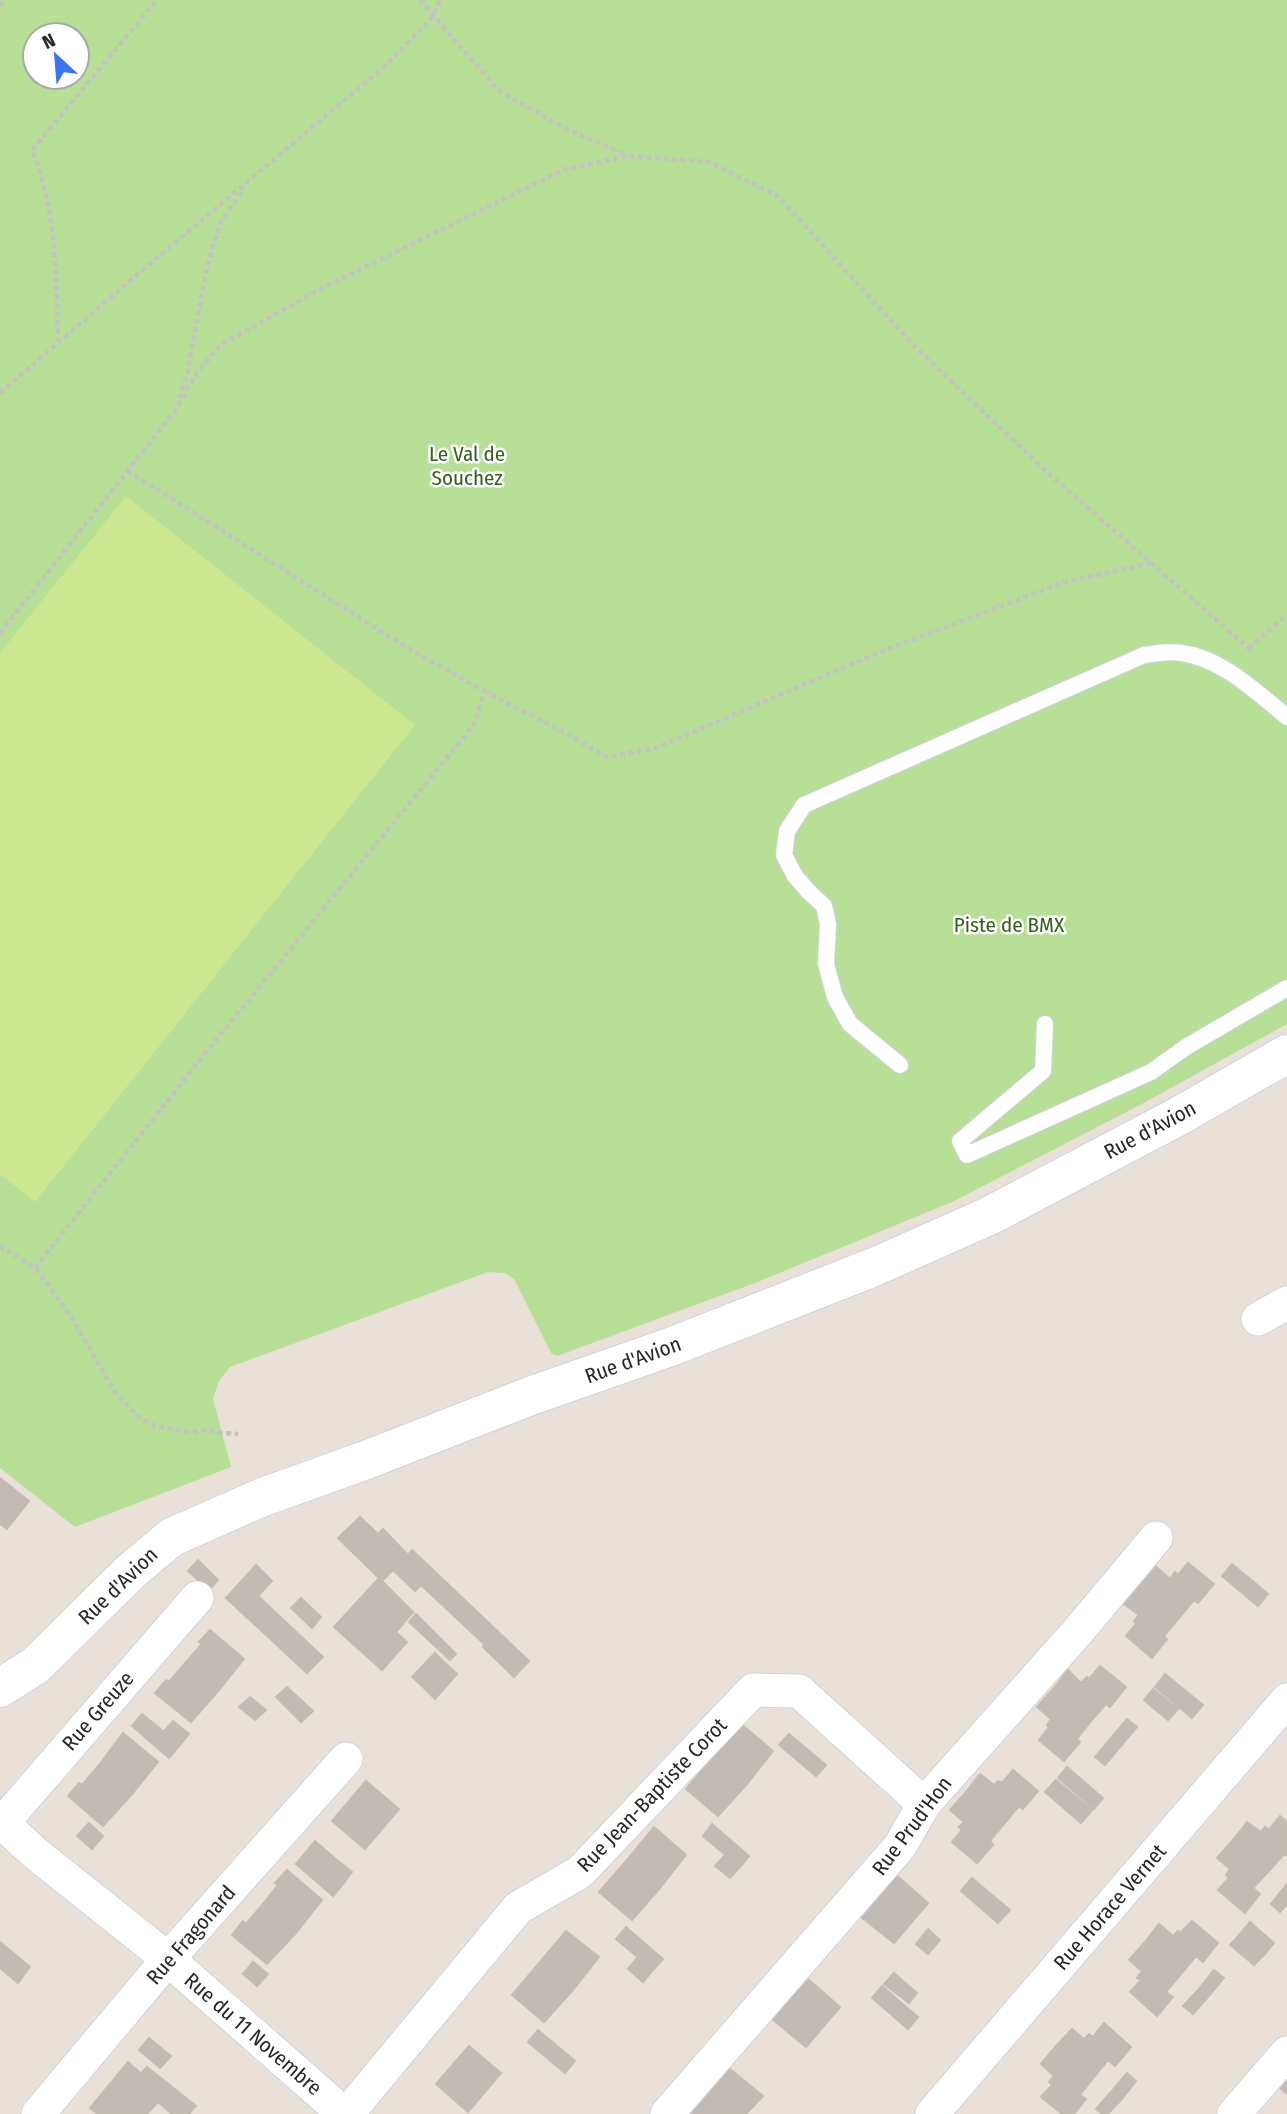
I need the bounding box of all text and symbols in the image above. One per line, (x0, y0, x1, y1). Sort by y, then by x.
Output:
north arrow (21, 21, 91, 91)
text: N (39, 28, 59, 54)
park label: Le Val de Souchez (429, 441, 505, 491)
park label: Piste de BMX (954, 912, 1065, 938)
street label: Rue d'Avion (1100, 1095, 1200, 1165)
street label: Rue d'Avion (581, 1331, 685, 1389)
street label: Rue d'Avion (73, 1542, 163, 1630)
street label: Rue Greuze (57, 1666, 139, 1756)
street label: Rue Jean-Baptiste Corot (572, 1712, 733, 1878)
street label: Rue Prud'Hon (866, 1771, 958, 1881)
street label: Rue Horace Vernet (1048, 1839, 1172, 1975)
street label: Rue Fragonard (141, 1880, 241, 1990)
street label: Rue du 11 Novembre (179, 1967, 327, 2101)

